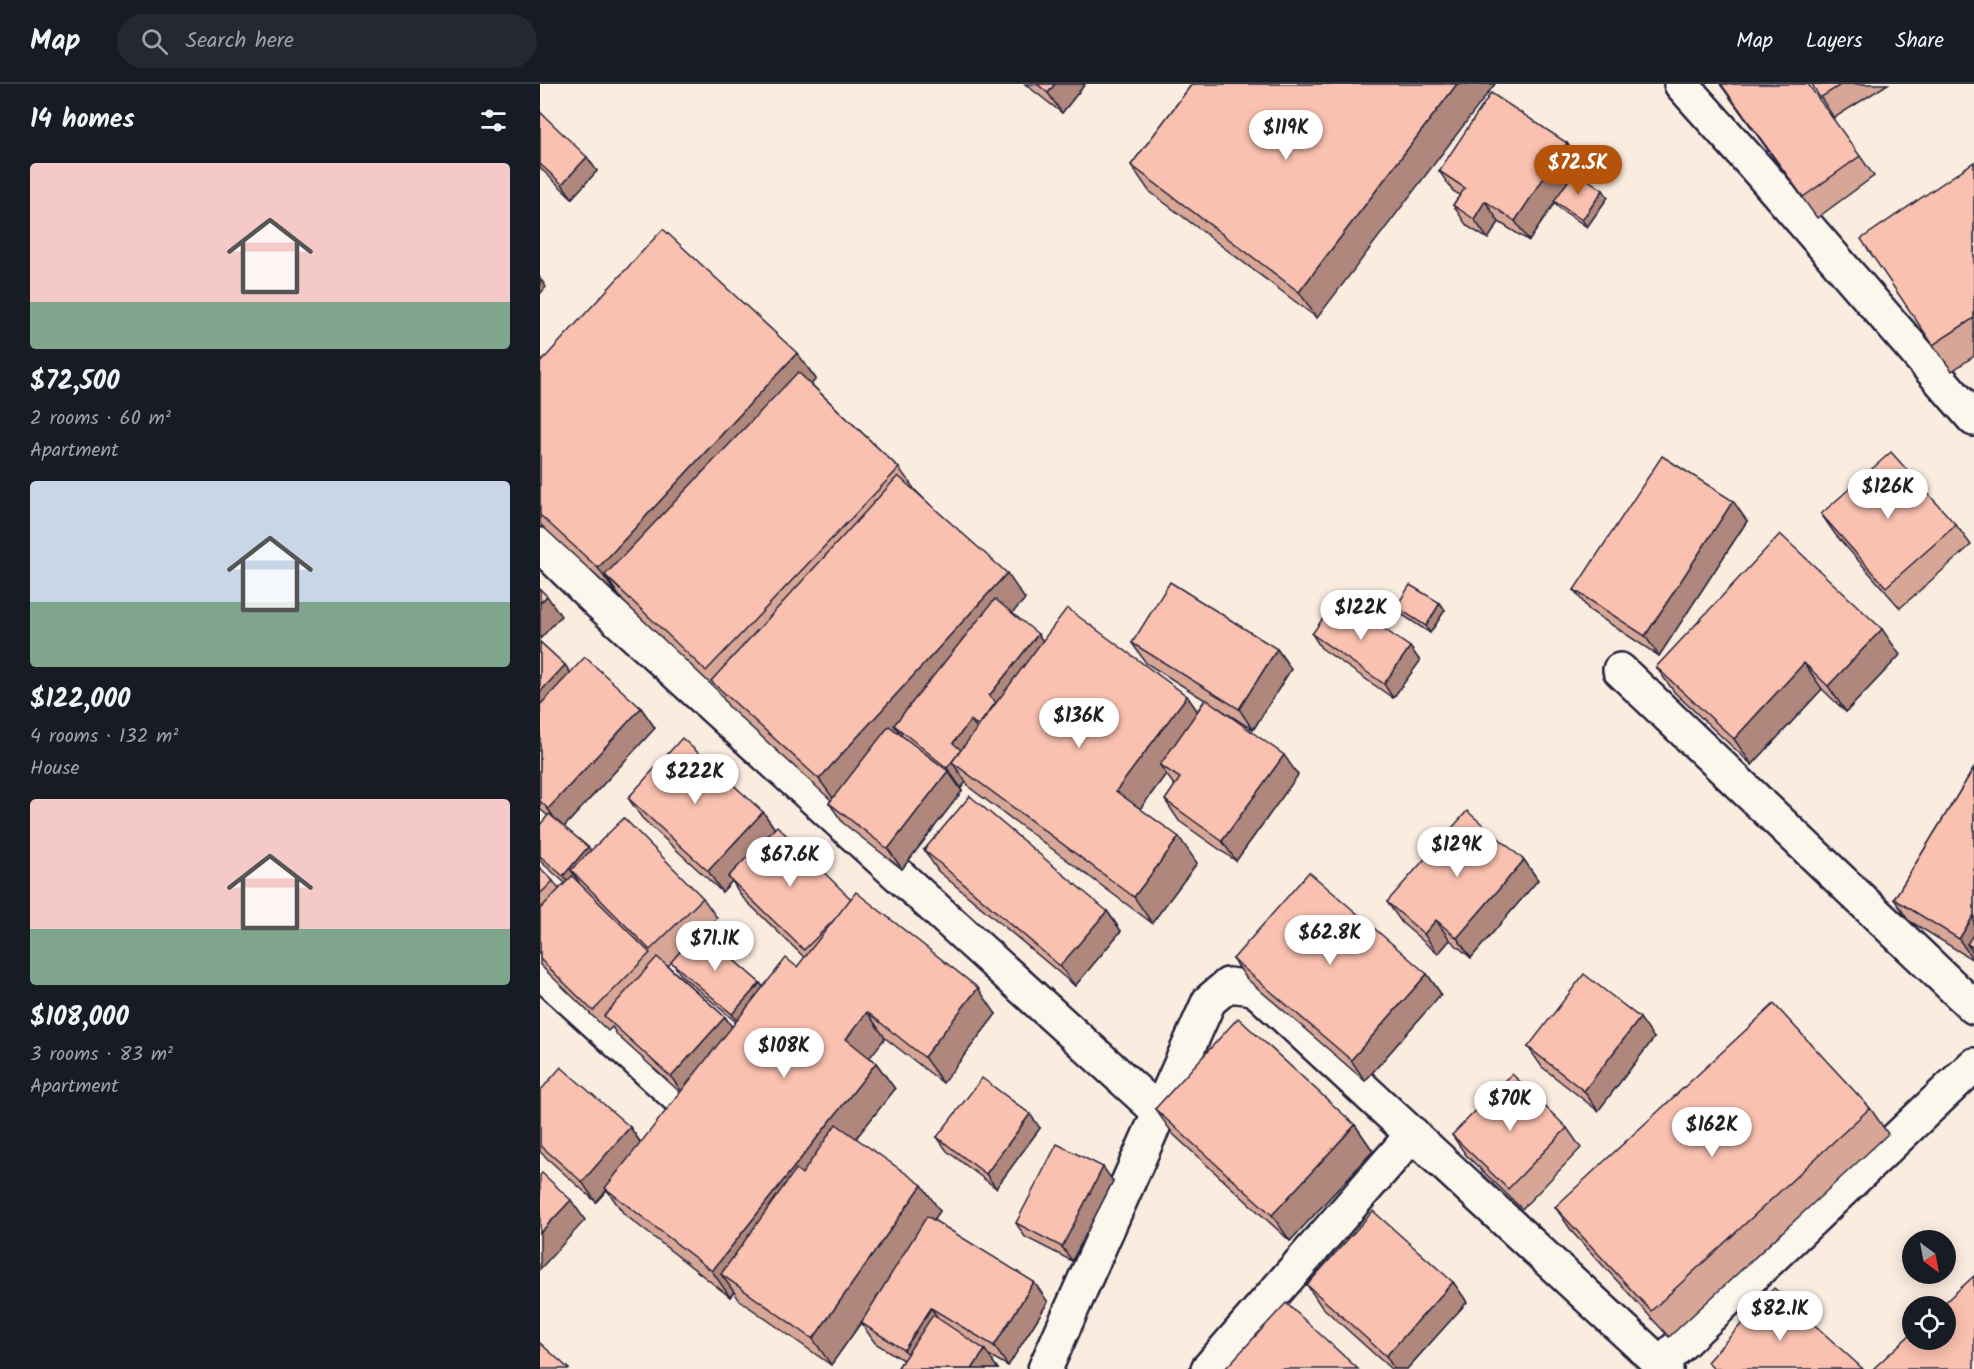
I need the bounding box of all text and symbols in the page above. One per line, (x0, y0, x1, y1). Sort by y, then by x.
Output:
search box (117, 14, 537, 68)
text: Map (30, 19, 81, 64)
text: Search here (186, 24, 294, 59)
icon: search (138, 25, 171, 58)
text: Map (1736, 25, 1773, 58)
text: Layers (1806, 25, 1862, 58)
text: Share (1895, 25, 1944, 58)
text: 14 homes (30, 99, 135, 141)
icon: filters (477, 104, 510, 137)
pin: $119K (1244, 110, 1328, 161)
text: $119K (1263, 113, 1309, 145)
pin: $72.5K (1529, 145, 1627, 196)
text: $72.5K (1548, 148, 1608, 180)
icon: home (216, 202, 324, 310)
text: $72,500 (30, 361, 119, 403)
text: 2 rooms · 60 m² (30, 403, 171, 435)
text: Apartment (30, 435, 119, 467)
pin: $126K (1846, 469, 1930, 520)
text: $126K (1862, 472, 1914, 504)
icon: home (216, 520, 324, 628)
pin: $122K (1319, 590, 1403, 641)
text: $122K (1334, 593, 1388, 625)
text: $122,000 (30, 679, 130, 721)
pin: $136K (1037, 698, 1121, 749)
text: $136K (1053, 701, 1105, 733)
text: 4 rooms · 132 m² (30, 721, 178, 753)
text: House (30, 753, 80, 785)
pin: $222K (653, 754, 737, 805)
text: $222K (666, 757, 724, 789)
pin: $129K (1415, 827, 1499, 878)
text: $129K (1431, 830, 1483, 862)
pin: $67.6K (741, 837, 839, 888)
icon: home (216, 838, 324, 946)
text: $67.6K (760, 840, 820, 872)
pin: $62.8K (1281, 915, 1379, 966)
text: $62.8K (1299, 918, 1361, 950)
pin: $71.1K (666, 921, 764, 972)
text: $71.1K (690, 924, 740, 956)
text: $108,000 (30, 997, 129, 1039)
pin: $108K (742, 1028, 826, 1079)
text: $108K (758, 1031, 810, 1063)
text: 3 rooms · 83 m² (30, 1039, 173, 1071)
text: Apartment (30, 1071, 119, 1103)
pin: $70K (1474, 1081, 1546, 1132)
text: $70K (1488, 1084, 1532, 1116)
pin: $162K (1670, 1107, 1754, 1158)
text: $162K (1686, 1110, 1738, 1142)
north arrow (1902, 1230, 1956, 1284)
map controls (1902, 1230, 1956, 1350)
pin: $82.1K (1731, 1291, 1829, 1342)
text: $82.1K (1751, 1294, 1809, 1326)
button: locate (1902, 1296, 1956, 1350)

